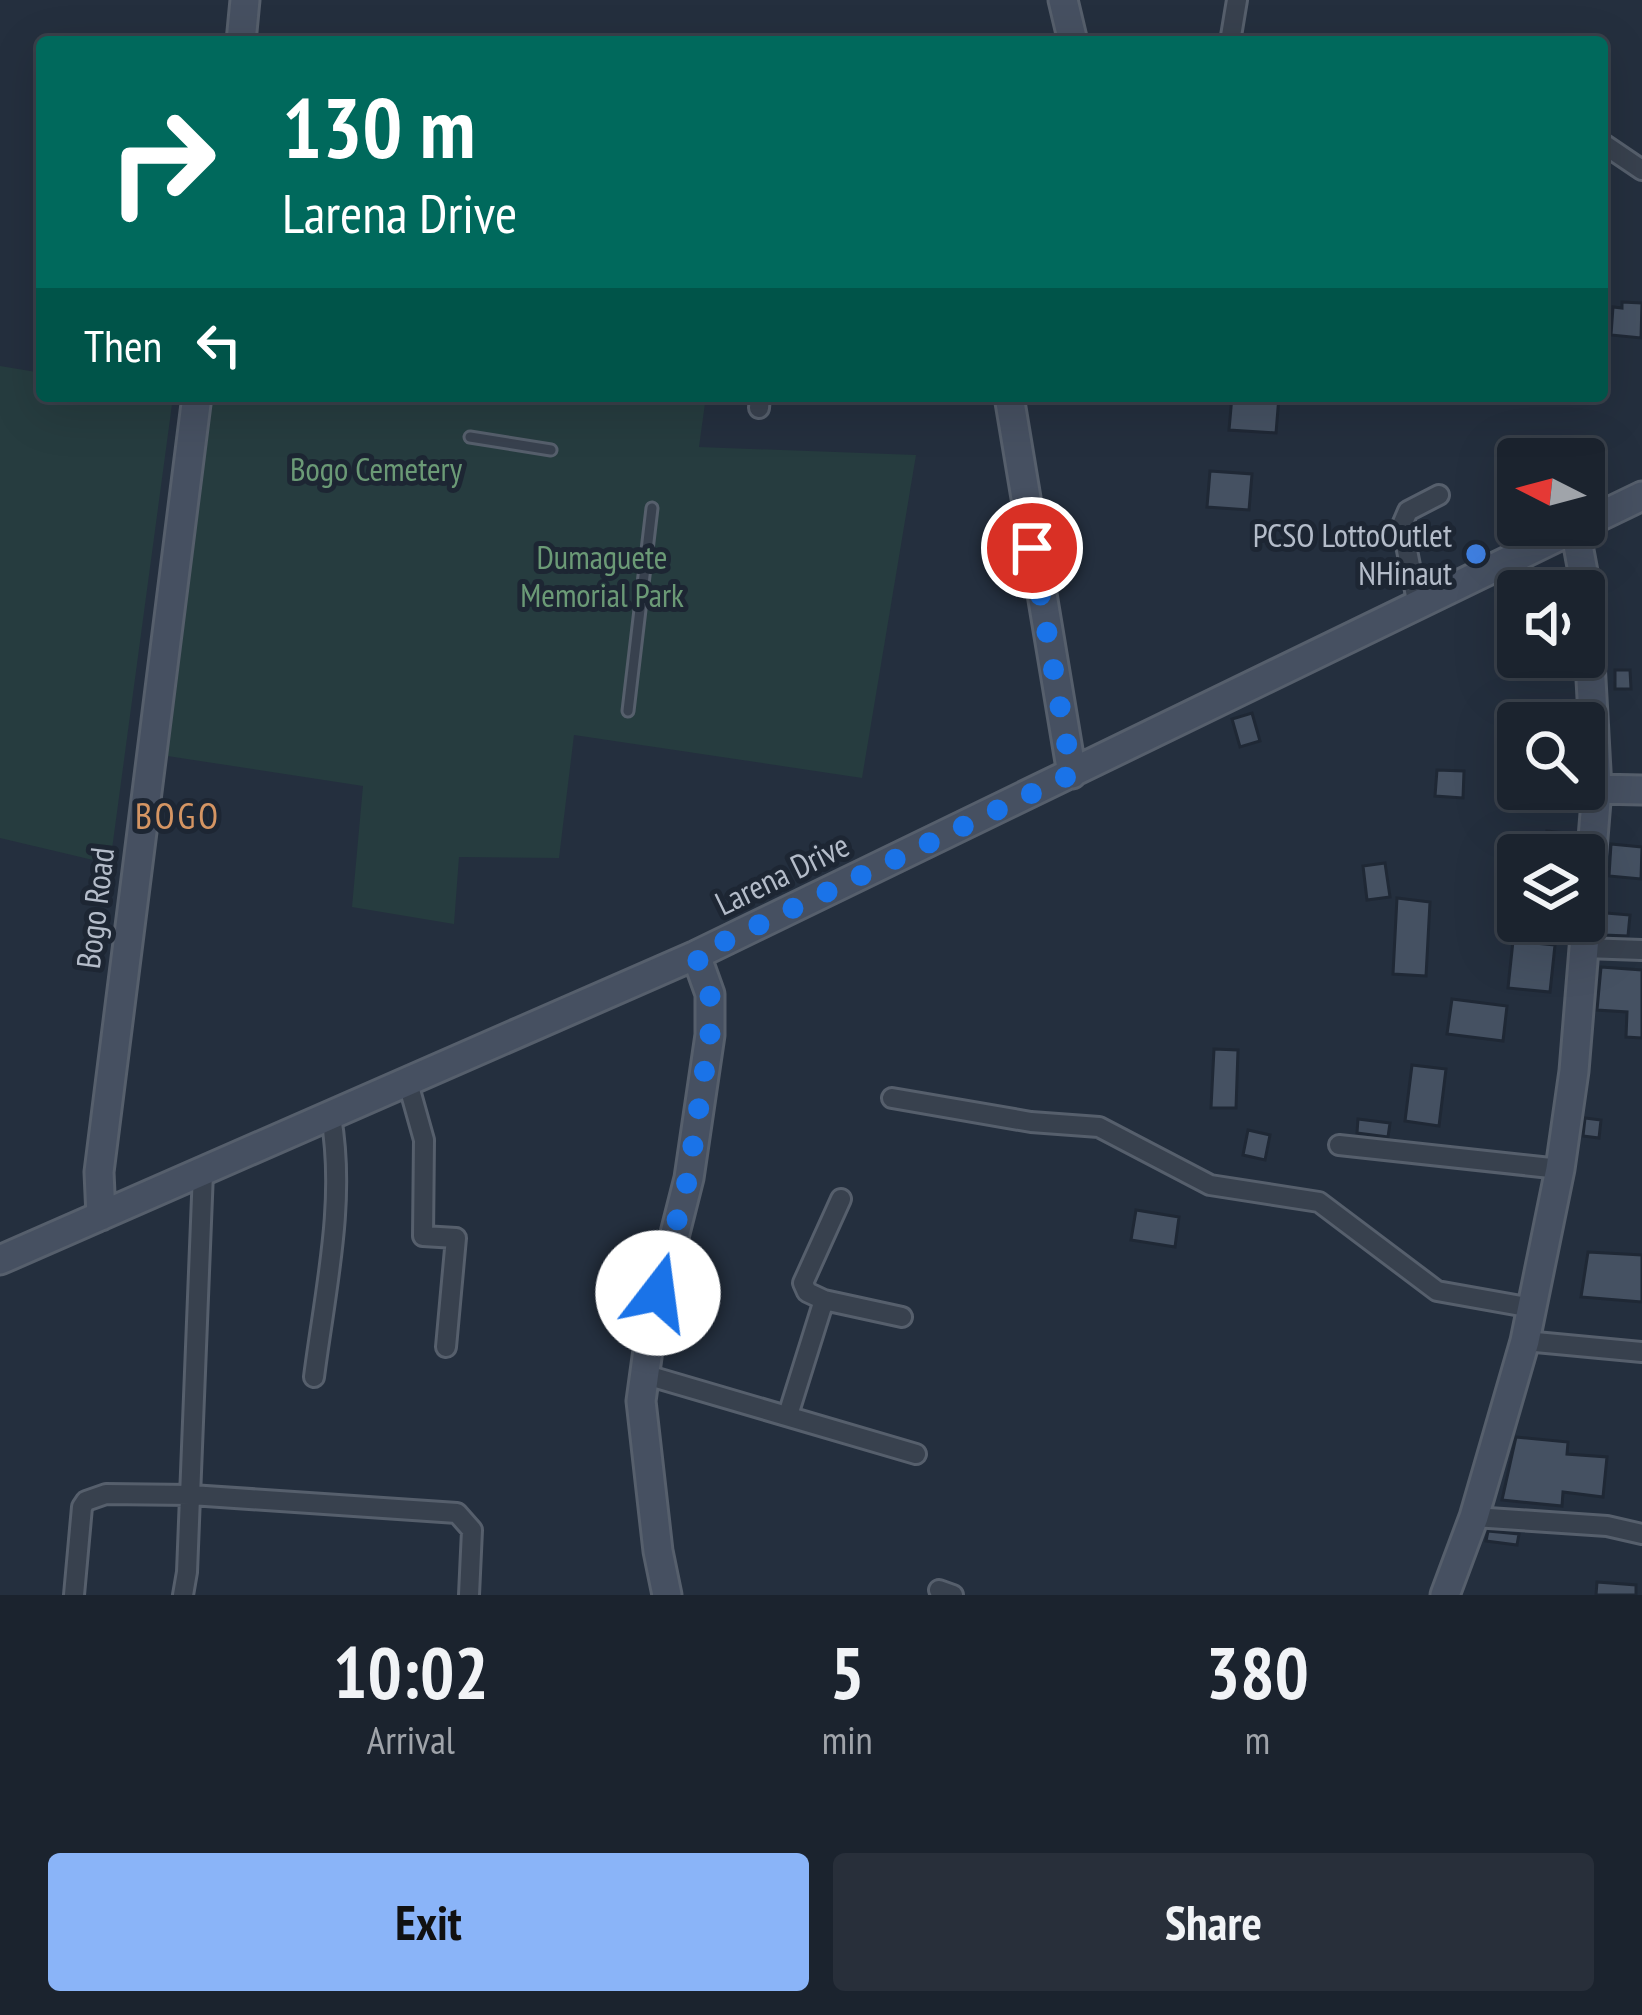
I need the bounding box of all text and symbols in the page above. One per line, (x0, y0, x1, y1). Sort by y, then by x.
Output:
text: 130 m (282, 72, 475, 181)
icon: right (84, 84, 240, 240)
text: Larena Drive (282, 178, 517, 248)
icon: left (186, 312, 252, 378)
text: Then (84, 316, 162, 374)
north arrow (1497, 438, 1605, 546)
map controls (1497, 438, 1605, 942)
park label: Bogo Cemetery (290, 447, 463, 490)
pin (981, 497, 1083, 599)
place label: PCSO LottoOutlet NHinaut (1253, 513, 1452, 594)
icon: arrive (999, 515, 1065, 581)
park label: Dumaguete Memorial Park (520, 535, 684, 616)
marker: PCSO LottoOutlet NHinaut (1463, 541, 1489, 567)
button: sound (1497, 570, 1605, 678)
button: search (1497, 702, 1605, 810)
district label: BOGO (135, 792, 221, 839)
street label: Larena Drive (708, 823, 856, 924)
button: layers (1497, 834, 1605, 942)
street label: Bogo Road (66, 845, 123, 971)
position arrow (595, 1230, 721, 1356)
text: 10:02 (333, 1625, 489, 1718)
text: 5 (830, 1625, 864, 1718)
text: 380 (1206, 1625, 1309, 1718)
text: Arrival (367, 1714, 455, 1765)
text: min (822, 1714, 873, 1765)
text: m (1245, 1714, 1270, 1765)
button: Exit (48, 1853, 809, 1991)
button: Share (833, 1853, 1594, 1991)

